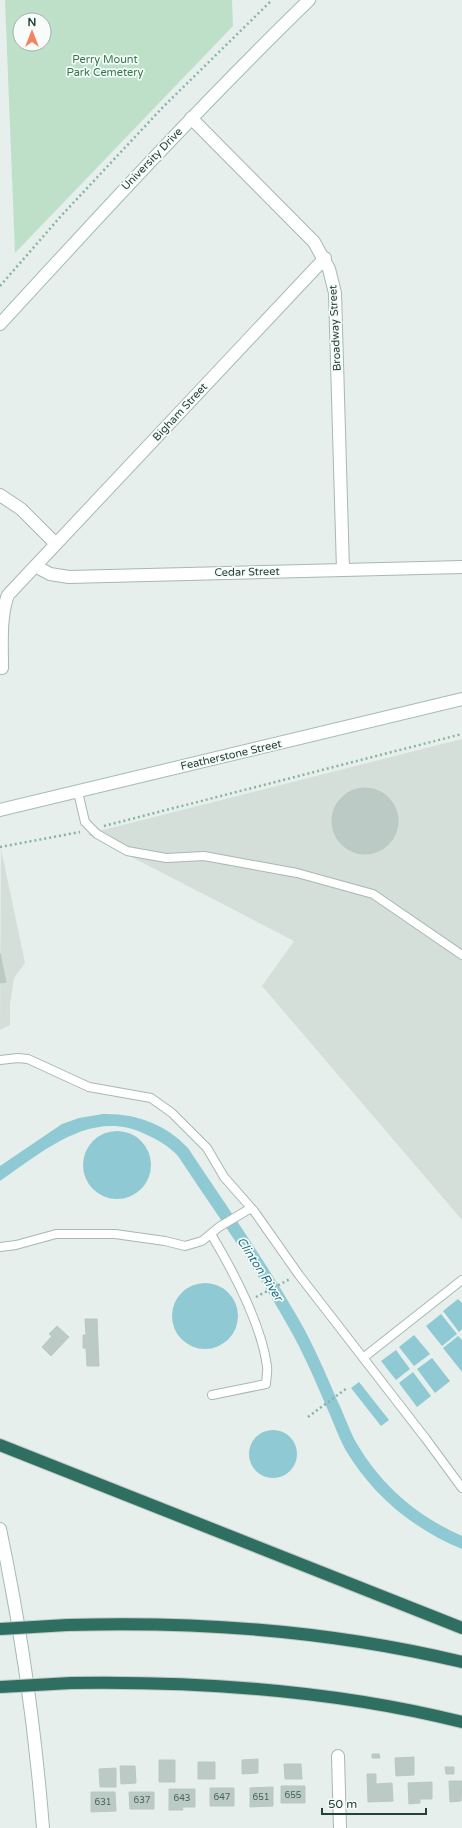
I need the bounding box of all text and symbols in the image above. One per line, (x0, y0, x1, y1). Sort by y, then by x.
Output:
north arrow (12, 12, 52, 52)
text: N (28, 16, 36, 29)
park label: Perry Mount Park Cemetery (67, 53, 144, 79)
street label: University Drive (119, 125, 185, 193)
street label: Broadway Street (326, 285, 344, 371)
street label: Bigham Street (150, 380, 210, 444)
street label: Cedar Street (214, 565, 280, 579)
street label: Featherstone Street (179, 737, 283, 773)
water label: Clinton River (234, 1235, 286, 1305)
house number: 655 (285, 1790, 302, 1801)
scale bar (322, 1790, 426, 1816)
house number: 647 (214, 1792, 231, 1803)
house number: 651 (253, 1792, 269, 1803)
house number: 643 (174, 1793, 190, 1804)
house number: 637 (134, 1795, 151, 1806)
house number: 631 (95, 1797, 111, 1808)
text: 50 m (328, 1797, 357, 1811)

